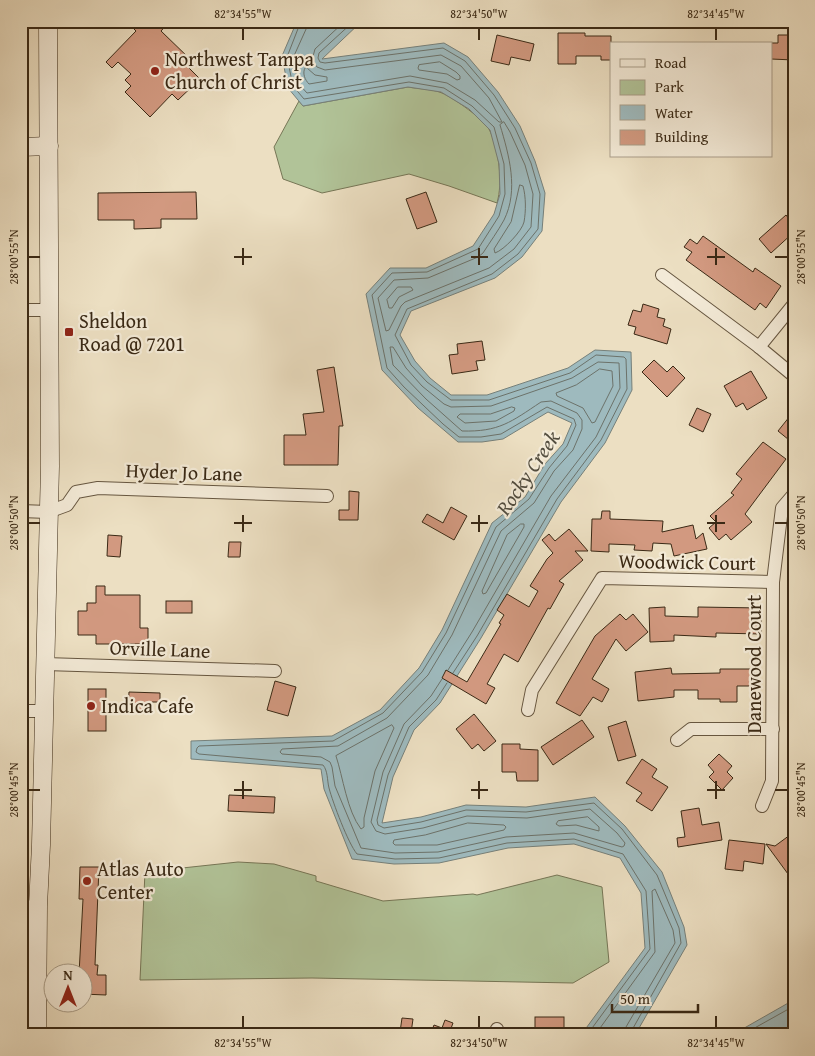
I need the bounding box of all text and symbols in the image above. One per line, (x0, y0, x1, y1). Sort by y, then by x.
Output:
text: 82°34'55"W (214, 5, 273, 22)
text: 82°34'50"W (450, 5, 509, 22)
text: 82°34'45"W (687, 5, 746, 22)
legend (610, 42, 772, 158)
place label: Northwest Tampa Church of Christ (165, 44, 314, 96)
text: Road (655, 52, 686, 73)
marker: Northwest Tampa Church of Christ (149, 65, 161, 77)
text: Park (655, 76, 684, 97)
text: Water (655, 102, 693, 123)
text: Building (655, 126, 709, 147)
text: 28°00'55"N (5, 229, 22, 285)
text: 28°00'55"N (792, 229, 809, 285)
place label: Sheldon Road @ 7201 (79, 306, 185, 358)
marker: Sheldon Road @ 7201 (63, 326, 75, 338)
water label: Rocky Creek (487, 424, 568, 522)
street label: Hyder Jo Lane (125, 455, 243, 488)
text: 28°00'50"N (5, 495, 22, 551)
text: 28°00'50"N (792, 495, 809, 551)
street label: Woodwick Court (618, 546, 756, 577)
street label: Danewood Court (739, 595, 768, 733)
street label: Orville Lane (109, 632, 211, 665)
place label: Indica Cafe (101, 691, 194, 720)
marker: Indica Cafe (85, 700, 97, 712)
text: 28°00'45"N (5, 762, 22, 818)
text: 28°00'45"N (792, 762, 809, 818)
place label: Atlas Auto Center (97, 854, 184, 906)
marker: Atlas Auto Center (81, 875, 93, 887)
north arrow (42, 964, 92, 1014)
text: N (63, 965, 73, 985)
scale bar (612, 981, 699, 1013)
text: 50 m (620, 988, 651, 1009)
text: 82°34'55"W (214, 1034, 273, 1051)
text: 82°34'50"W (450, 1034, 509, 1051)
text: 82°34'45"W (687, 1034, 746, 1051)

